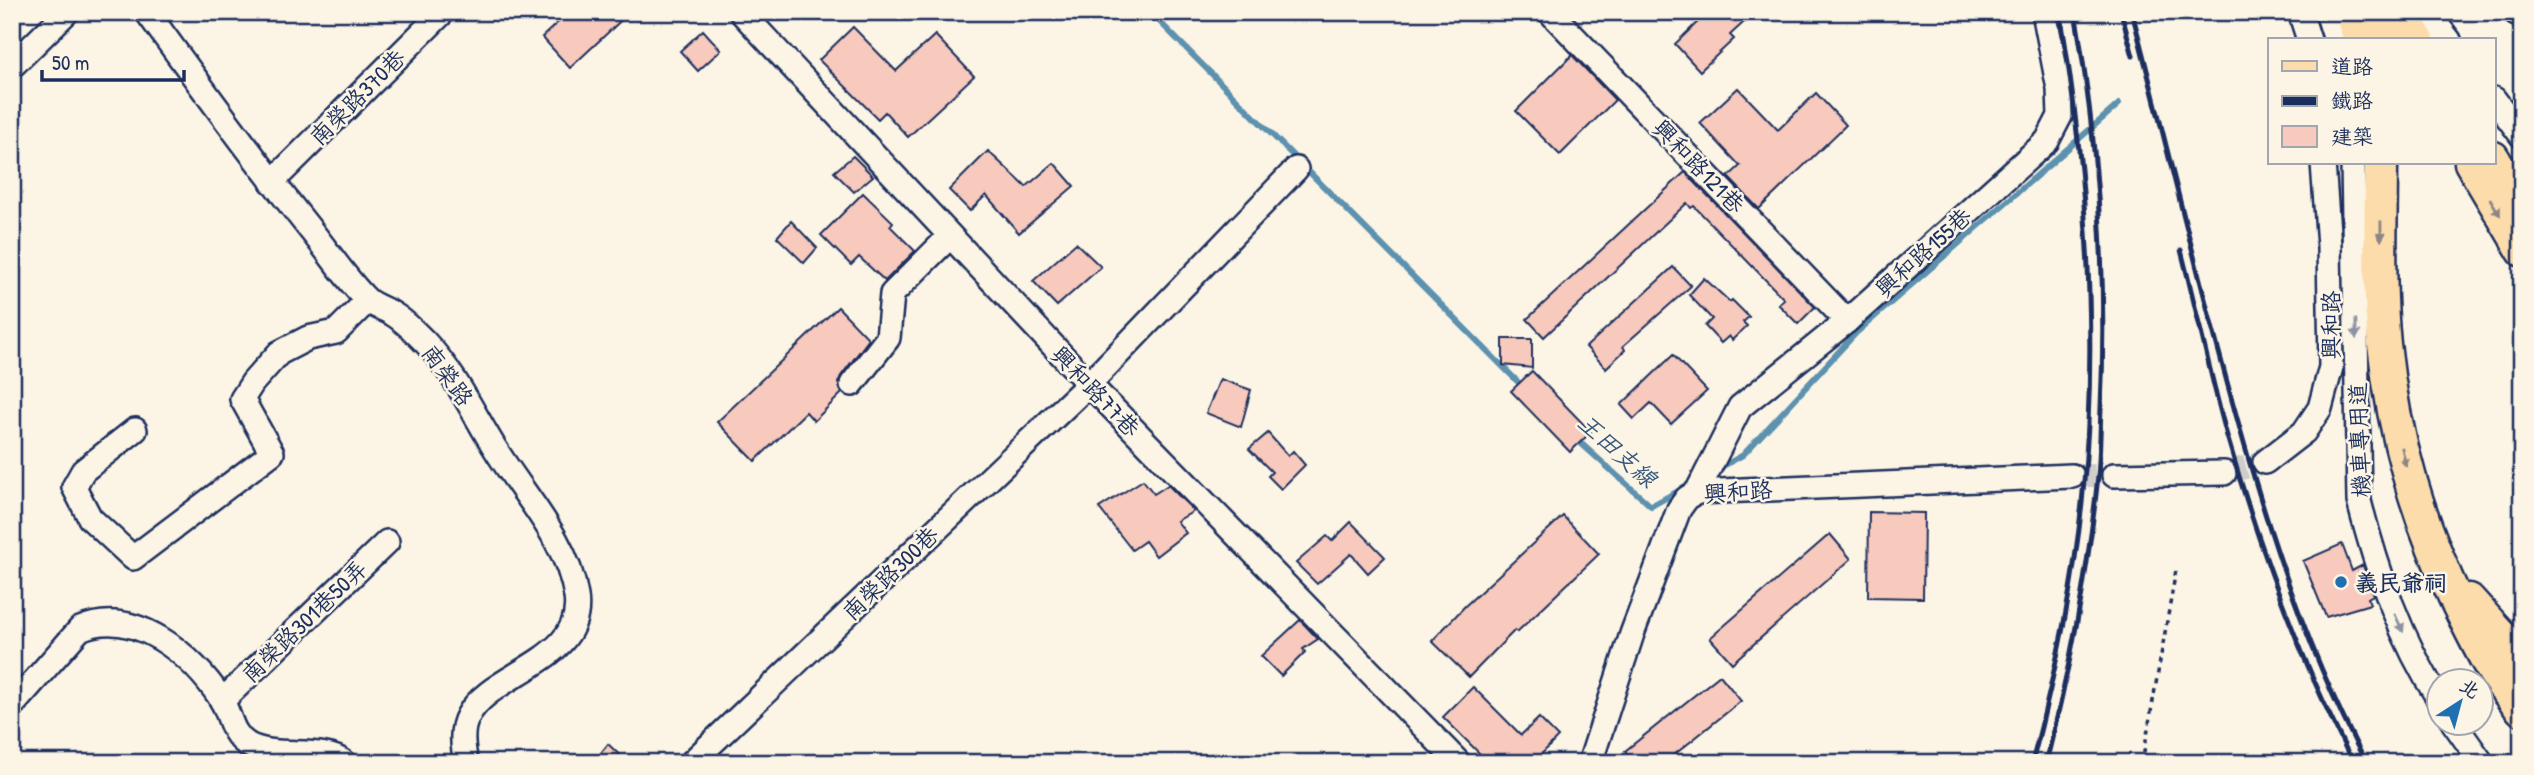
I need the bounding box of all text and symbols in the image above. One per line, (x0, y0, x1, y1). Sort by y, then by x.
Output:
scale bar (42, 38, 184, 82)
legend (2268, 38, 2496, 164)
street label: 南榮路370巷 (302, 41, 413, 152)
text: 50 m (52, 48, 89, 77)
text: 道路 (2331, 52, 2373, 81)
text: 鐵路 (2331, 86, 2373, 115)
street label: 興和路121巷 (1646, 112, 1752, 220)
text: 建築 (2331, 122, 2373, 151)
one-way arrow (2489, 198, 2502, 217)
street label: 興和路155巷 (1868, 200, 1979, 304)
one-way arrow (2375, 220, 2387, 242)
street label: 興和路 (2315, 291, 2346, 360)
one-way arrow (2350, 318, 2362, 340)
street label: 南榮路 (415, 338, 481, 412)
street label: 興和路77巷 (1045, 339, 1148, 444)
street label: 機車專用道 (2342, 382, 2376, 498)
water label: 王田支線 (1572, 406, 1666, 495)
one-way arrow (2399, 446, 2410, 468)
street label: 興和路 (1703, 473, 1773, 509)
street label: 南榮路300巷 (835, 518, 946, 627)
street label: 南榮路301巷50弄 (234, 553, 374, 689)
place label: 義民爺祠 (2355, 567, 2447, 598)
marker: 義民爺祠 (2333, 574, 2349, 590)
one-way arrow (2393, 613, 2405, 633)
north arrow (2426, 666, 2496, 736)
text: 北 (2455, 672, 2485, 704)

